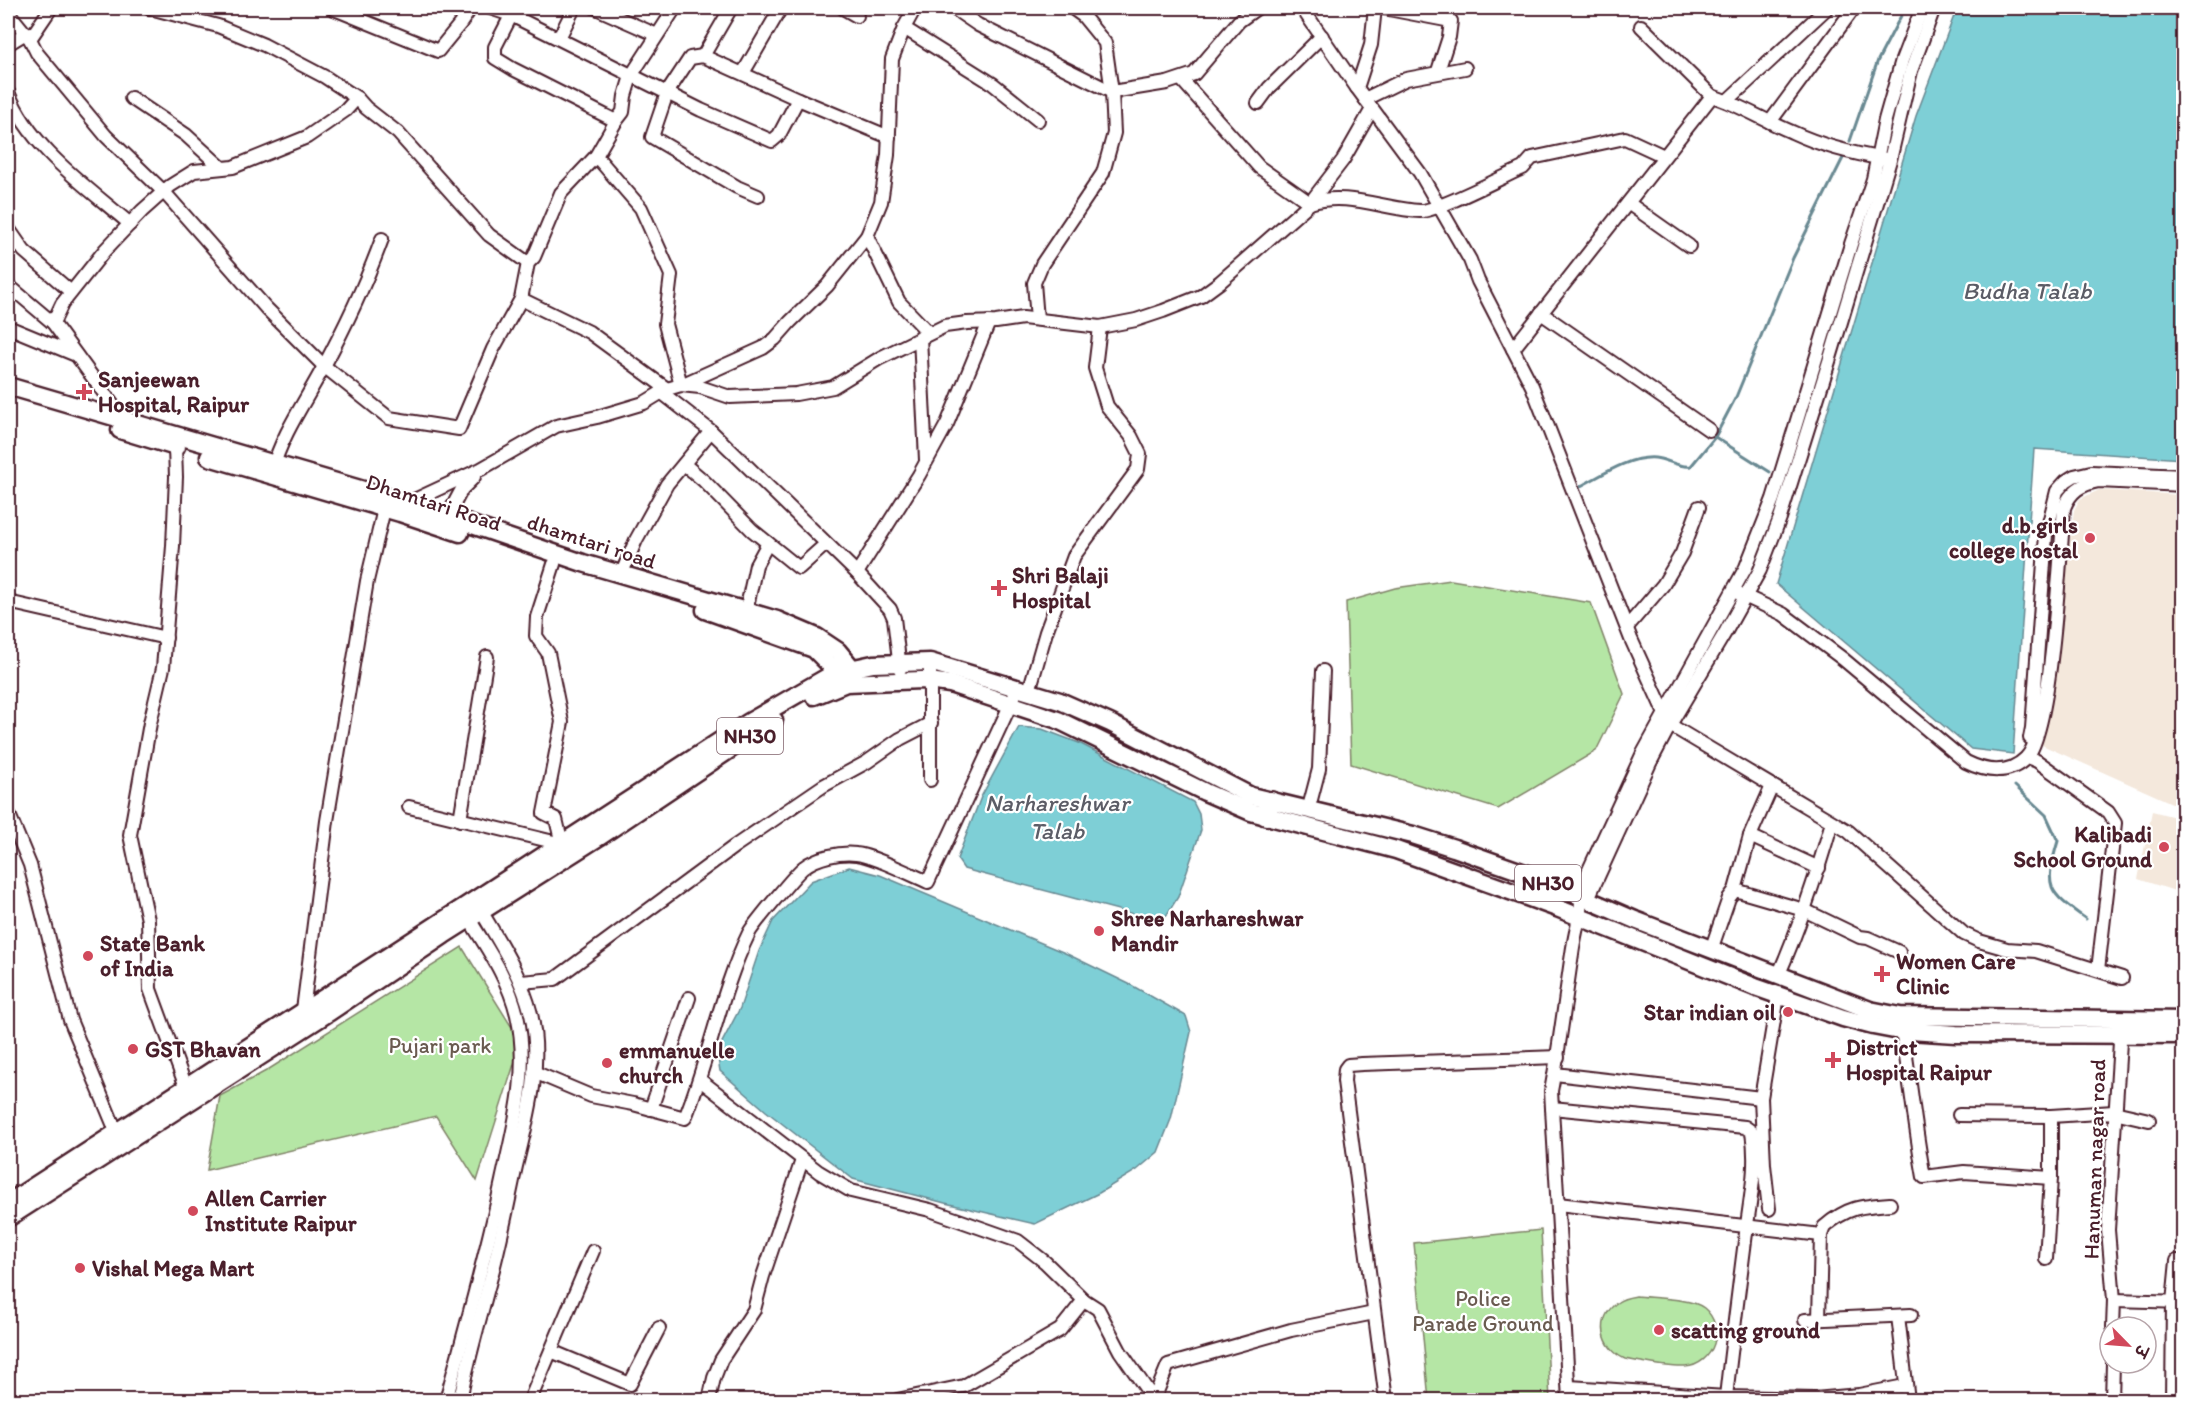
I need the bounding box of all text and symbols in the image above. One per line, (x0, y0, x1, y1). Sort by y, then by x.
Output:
water label: Budha Talab (1962, 276, 2093, 305)
place label: Sanjeewan Hospital, Raipur (98, 366, 250, 418)
marker: Sanjeewan Hospital, Raipur (75, 383, 93, 401)
street label: Dhamtari Road (363, 468, 505, 537)
street label: dhamtari road (524, 508, 660, 575)
place label: d.b.girls college hostal (1949, 512, 2079, 564)
marker: d.b.girls college hostal (2083, 531, 2097, 545)
place label: Shri Balaji Hospital (1012, 562, 1109, 614)
marker: Shri Balaji Hospital (990, 579, 1008, 597)
road number: NH30 (717, 718, 783, 754)
water label: Narhareshwar Talab (985, 788, 1132, 845)
place label: Kalibadi School Ground (2014, 821, 2153, 873)
marker: Kalibadi School Ground (2157, 840, 2171, 854)
road number: NH30 (1515, 865, 1581, 901)
place label: Shree Narhareshwar Mandir (1111, 905, 1305, 957)
marker: Shree Narhareshwar Mandir (1092, 924, 1106, 938)
place label: State Bank of India (100, 930, 206, 982)
place label: Women Care Clinic (1896, 948, 2016, 1000)
marker: State Bank of India (81, 949, 95, 963)
marker: Women Care Clinic (1873, 965, 1891, 983)
place label: Star indian oil (1644, 999, 1777, 1026)
marker: Star indian oil (1781, 1005, 1795, 1019)
park label: Pujari park (389, 1032, 491, 1059)
place label: District Hospital Raipur (1846, 1034, 1993, 1086)
place label: GST Bhavan (145, 1036, 261, 1063)
place label: emmanuelle church (619, 1037, 735, 1089)
marker: GST Bhavan (126, 1042, 140, 1056)
marker: District Hospital Raipur (1824, 1051, 1842, 1069)
marker: emmanuelle church (600, 1056, 614, 1070)
street label: Hanuman nagar road (2078, 1058, 2111, 1260)
place label: Allen Carrier Institute Raipur (204, 1185, 358, 1237)
marker: Allen Carrier Institute Raipur (186, 1204, 200, 1218)
place label: Vishal Mega Mart (92, 1255, 255, 1282)
marker: Vishal Mega Mart (73, 1261, 87, 1275)
park label: Police Parade Ground (1412, 1285, 1554, 1337)
north arrow (2098, 1315, 2158, 1375)
place label: scatting ground (1671, 1317, 1820, 1344)
marker: scatting ground (1652, 1323, 1666, 1337)
text: उ (2130, 1340, 2153, 1361)

